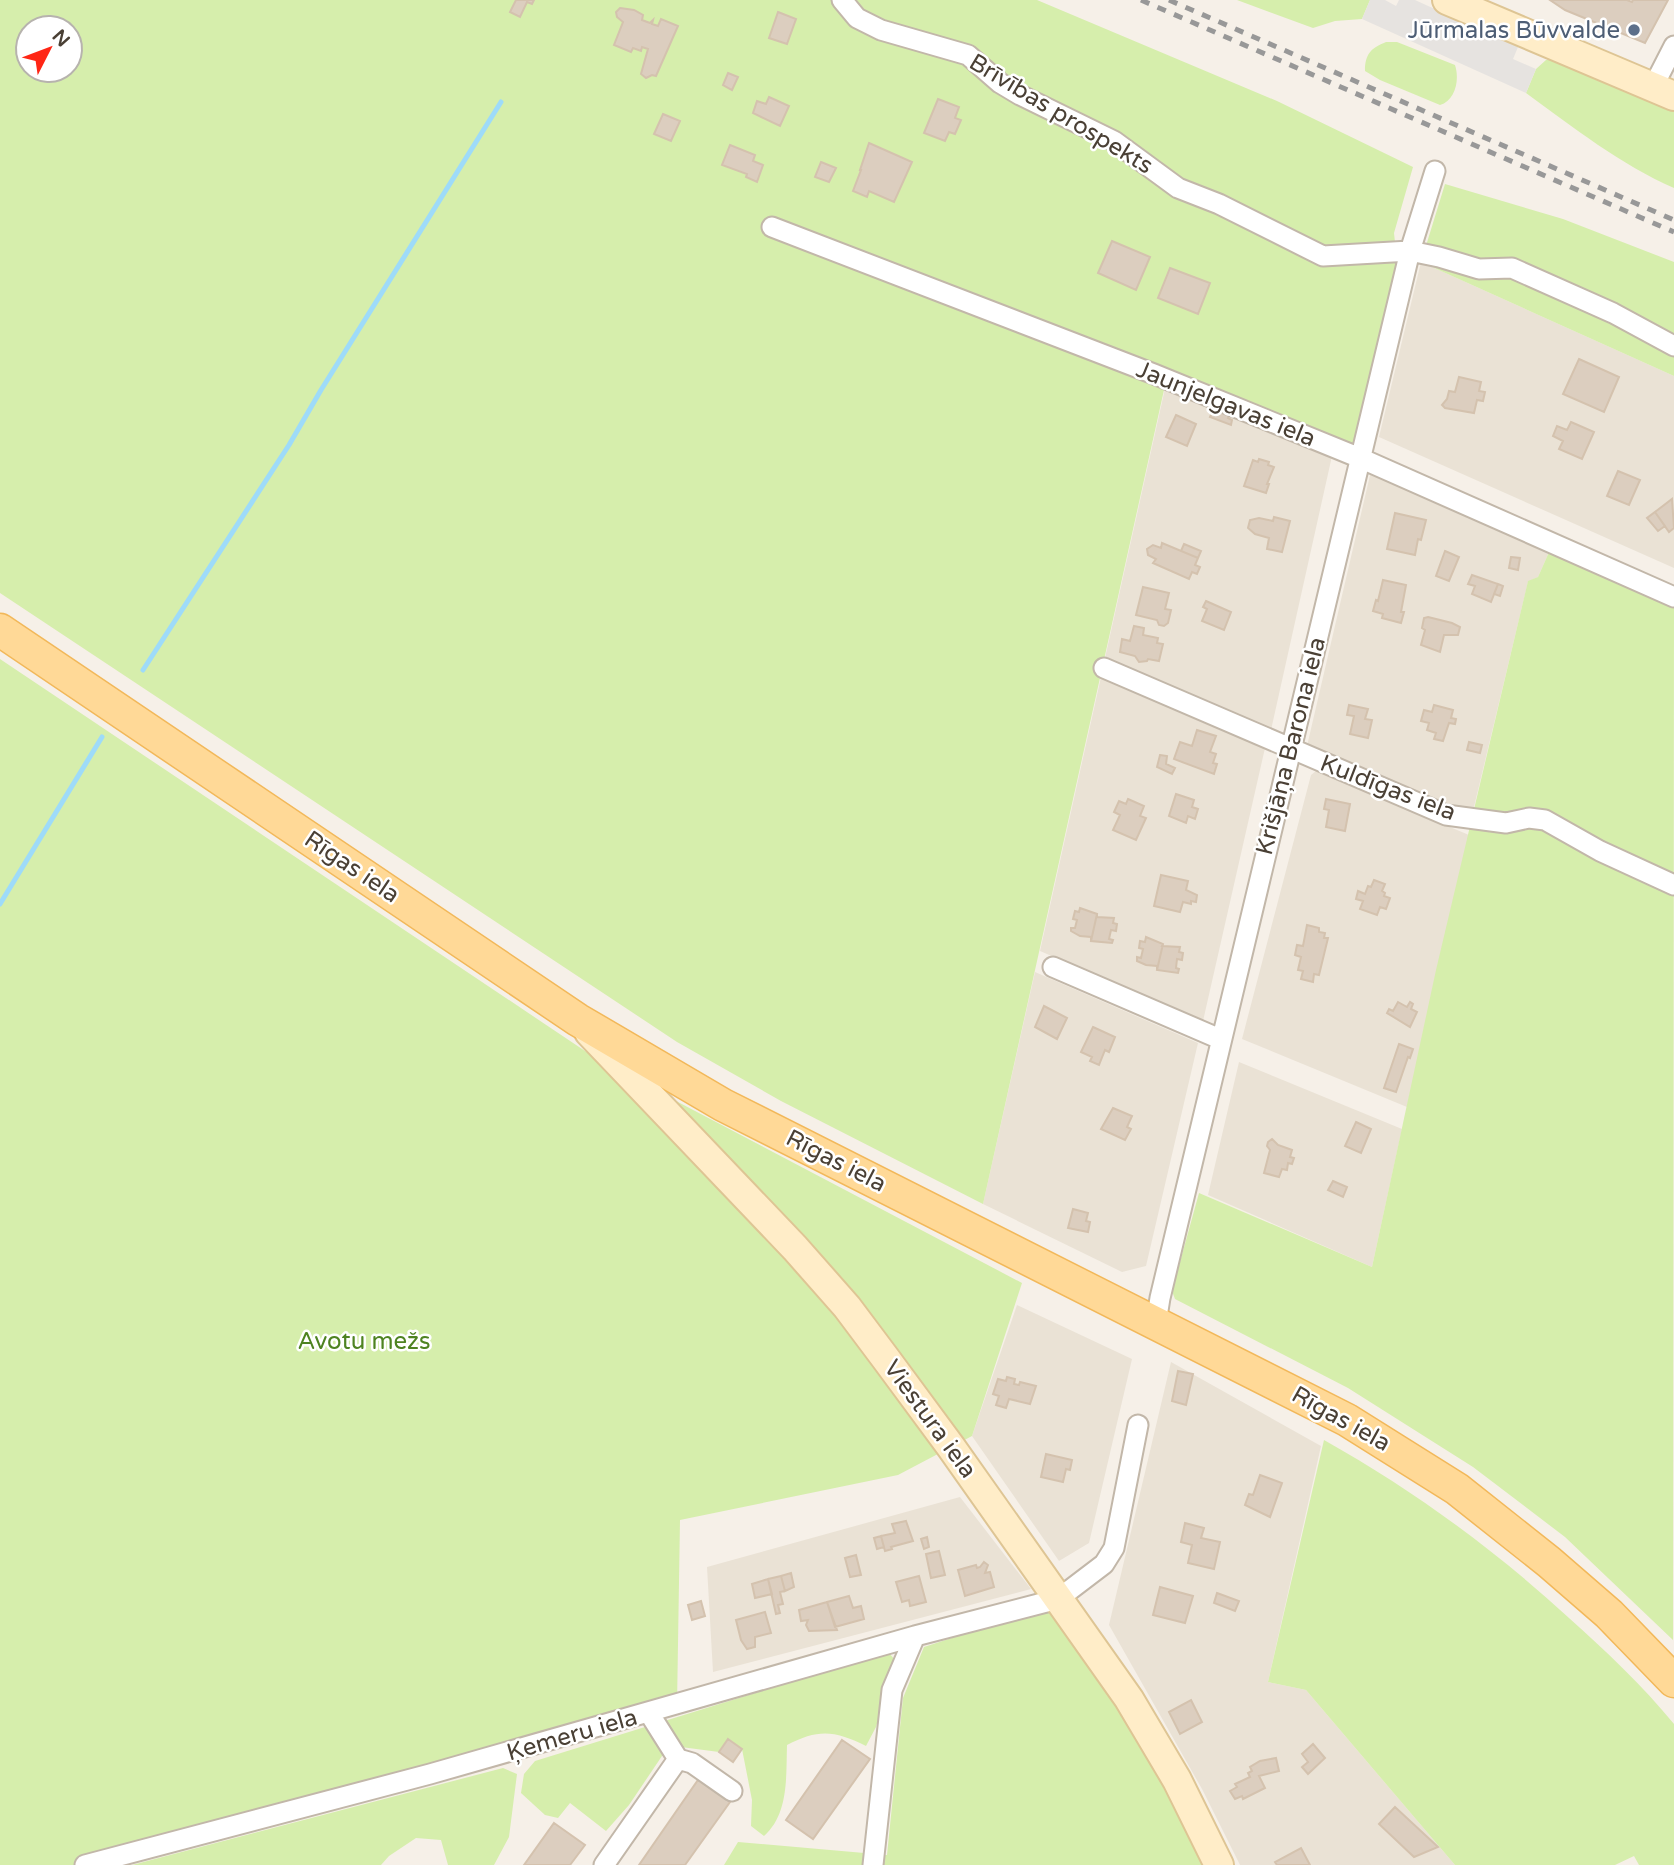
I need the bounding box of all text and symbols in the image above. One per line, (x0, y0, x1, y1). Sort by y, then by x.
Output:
north arrow (14, 14, 84, 84)
place label: Jūrmalas Būvvalde (1408, 16, 1620, 45)
marker: Jūrmalas Būvvalde (1626, 22, 1642, 38)
text: N (48, 25, 74, 51)
street label: Brīvības prospekts (964, 48, 1158, 180)
street label: Jaunjelgavas iela (1132, 355, 1320, 453)
street label: Krišjāņa Barona iela (1250, 634, 1332, 858)
street label: Kuldīgas iela (1316, 749, 1460, 827)
street label: Rīgas iela (299, 825, 405, 909)
street label: Rīgas iela (781, 1123, 891, 1199)
park label: Avotu mežs (297, 1327, 431, 1356)
street label: Viestura iela (877, 1354, 983, 1484)
street label: Rīgas iela (1287, 1380, 1395, 1458)
street label: Ķemeru iela (503, 1703, 641, 1767)

